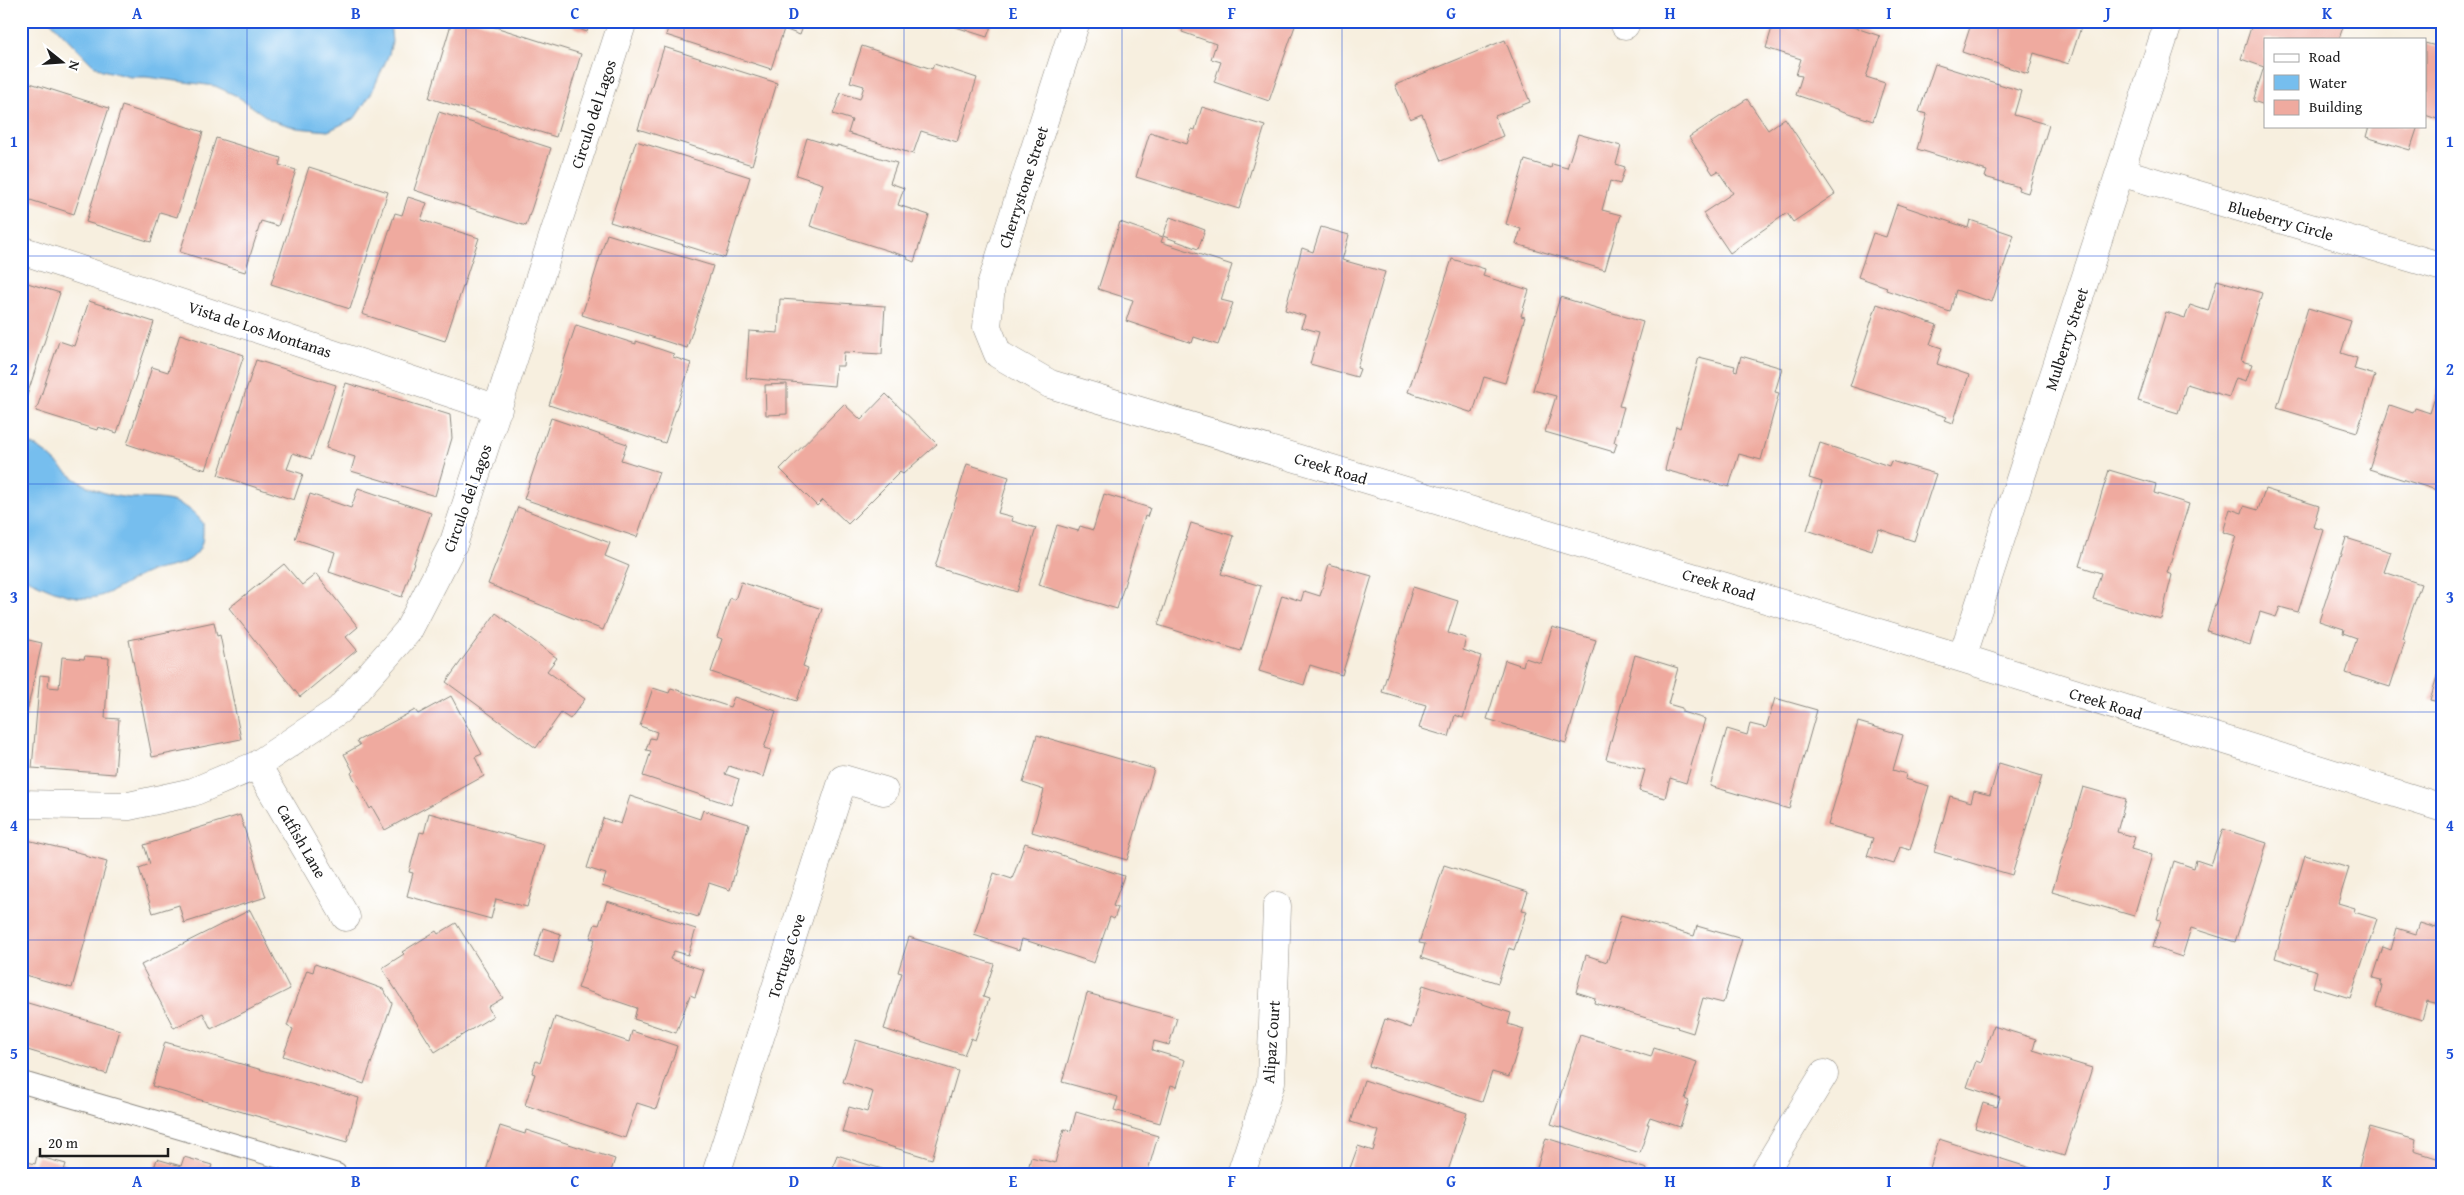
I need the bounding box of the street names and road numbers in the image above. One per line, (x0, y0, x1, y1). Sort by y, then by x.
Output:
street label: Circulo del Lagos (564, 56, 622, 172)
street label: Cherrystone Street (992, 123, 1054, 251)
street label: Blueberry Circle (2225, 193, 2337, 247)
street label: Mulberry Street (2038, 284, 2094, 394)
street label: Vista de Los Montanas (185, 294, 335, 364)
street label: Circulo del Lagos (436, 441, 498, 555)
street label: Creek Road (1292, 446, 1371, 491)
street label: Creek Road (1680, 562, 1759, 607)
street label: Creek Road (2067, 681, 2146, 726)
street label: Catfish Lane (271, 799, 333, 883)
street label: Tortuga Cove (761, 910, 811, 1002)
street label: Alipaz Court (1256, 999, 1286, 1084)

